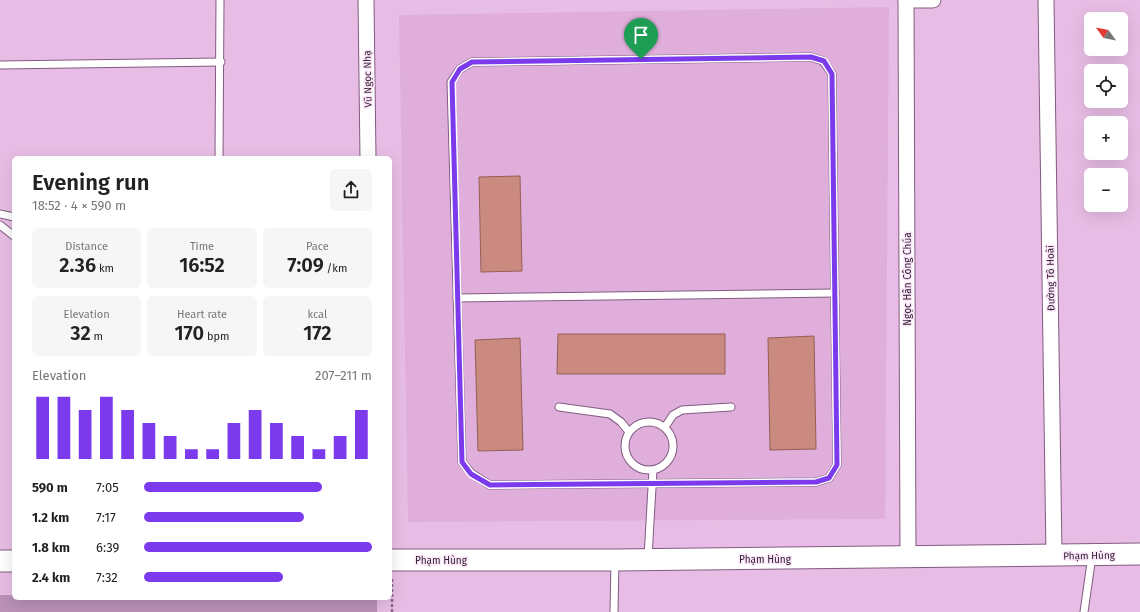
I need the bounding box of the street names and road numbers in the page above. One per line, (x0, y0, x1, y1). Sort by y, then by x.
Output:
street label: Vũ Ngọc Nhạ (362, 50, 374, 108)
street label: Ngọc Hân Công Chúa (901, 232, 914, 326)
street label: Đường Tô Hoài (1044, 245, 1058, 311)
street label: Phạm Hùng (1063, 549, 1116, 562)
street label: Phạm Hùng (739, 553, 792, 566)
street label: Phạm Hùng (415, 554, 468, 567)

